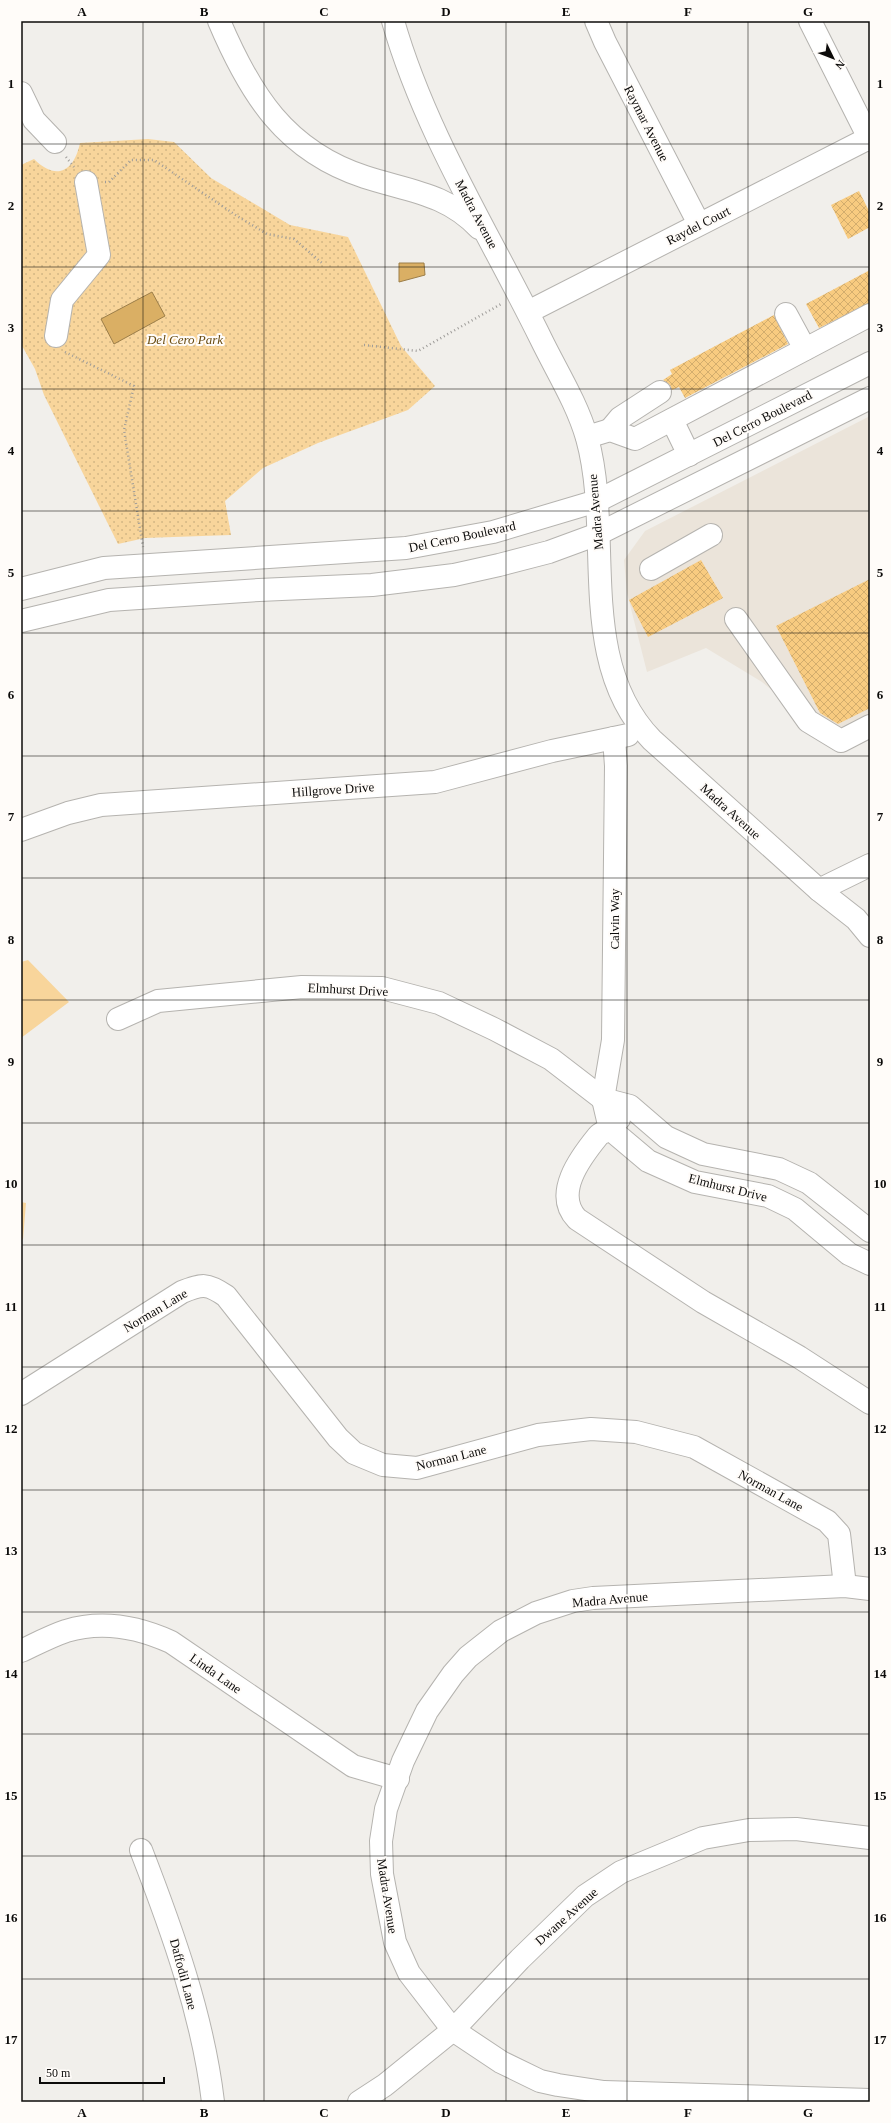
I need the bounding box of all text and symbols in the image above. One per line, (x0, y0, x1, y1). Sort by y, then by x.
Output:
text: A (77, 4, 87, 19)
text: B (200, 4, 209, 19)
text: C (319, 4, 329, 19)
text: D (441, 4, 451, 19)
text: E (562, 4, 570, 19)
text: F (684, 4, 692, 19)
text: G (803, 4, 813, 19)
north arrow (813, 38, 853, 78)
text: N (833, 58, 847, 72)
text: 1 (8, 76, 14, 91)
text: 1 (877, 76, 883, 91)
street label: Raymar Avenue (621, 83, 672, 164)
street label: Madra Avenue (452, 177, 501, 251)
text: 2 (8, 198, 14, 213)
text: 2 (877, 198, 883, 213)
street label: Raydel Court (664, 203, 733, 248)
text: 3 (8, 320, 15, 335)
text: 3 (877, 320, 884, 335)
park label: Del Cero Park (146, 332, 223, 347)
street label: Del Cerro Boulevard (710, 387, 815, 450)
text: 4 (8, 443, 15, 458)
text: 4 (877, 443, 884, 458)
street label: Madra Avenue (585, 473, 606, 550)
street label: Del Cerro Boulevard (407, 518, 517, 555)
text: 5 (8, 565, 15, 580)
text: 5 (877, 565, 884, 580)
text: 6 (8, 687, 15, 702)
text: 6 (877, 687, 884, 702)
street label: Hillgrove Drive (291, 779, 375, 800)
street label: Madra Avenue (697, 780, 764, 842)
text: 7 (8, 809, 15, 824)
text: 7 (877, 809, 884, 824)
street label: Calvin Way (607, 888, 622, 950)
text: 8 (8, 932, 15, 947)
text: 8 (877, 932, 884, 947)
street label: Elmhurst Drive (307, 980, 389, 999)
text: 9 (8, 1054, 15, 1069)
text: 9 (877, 1054, 884, 1069)
street label: Elmhurst Drive (687, 1170, 769, 1205)
text: 10 (5, 1176, 18, 1191)
text: 10 (874, 1176, 887, 1191)
street label: Norman Lane (121, 1285, 190, 1335)
text: 11 (5, 1299, 17, 1314)
text: 11 (874, 1299, 886, 1314)
text: 12 (5, 1421, 18, 1436)
text: 12 (874, 1421, 887, 1436)
street label: Norman Lane (414, 1441, 488, 1473)
street label: Norman Lane (736, 1466, 806, 1515)
text: 13 (5, 1543, 18, 1558)
text: 13 (874, 1543, 887, 1558)
street label: Madra Avenue (572, 1589, 649, 1610)
street label: Linda Lane (187, 1650, 245, 1697)
text: 14 (5, 1666, 18, 1681)
text: 14 (874, 1666, 887, 1681)
text: 15 (5, 1788, 18, 1803)
text: 15 (874, 1788, 887, 1803)
street label: Madra Avenue (374, 1857, 401, 1935)
street label: Dwane Avenue (532, 1884, 601, 1948)
text: 16 (5, 1910, 18, 1925)
text: 16 (874, 1910, 887, 1925)
street label: Daffodil Lane (167, 1937, 200, 2012)
text: 17 (5, 2032, 18, 2047)
text: 17 (874, 2032, 887, 2047)
scale bar (40, 2059, 164, 2085)
text: 50 m (46, 2066, 71, 2080)
text: A (77, 2105, 87, 2120)
text: B (200, 2105, 209, 2120)
text: C (319, 2105, 329, 2120)
text: D (441, 2105, 451, 2120)
text: E (562, 2105, 570, 2120)
text: F (684, 2105, 692, 2120)
text: G (803, 2105, 813, 2120)

